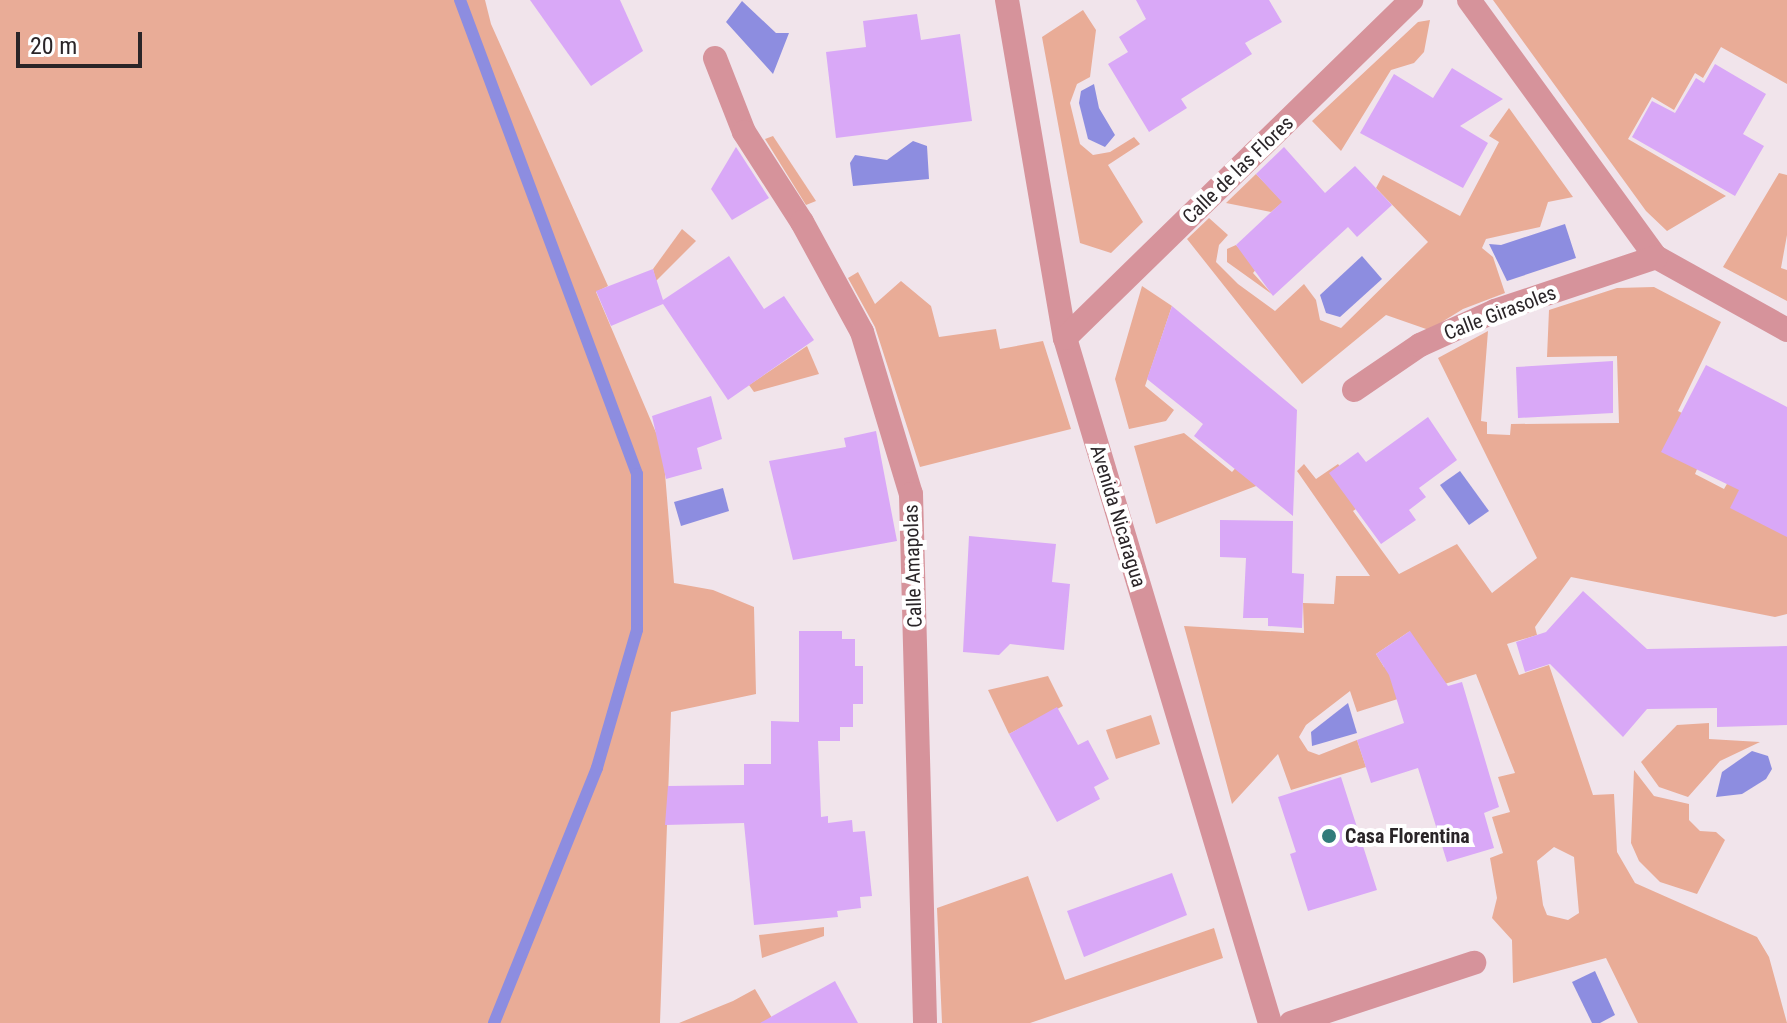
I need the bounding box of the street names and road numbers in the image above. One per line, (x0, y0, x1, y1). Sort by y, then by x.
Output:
street label: Calle de las Flores (1178, 111, 1298, 229)
street label: Calle Girasoles (1441, 281, 1559, 345)
street label: Avenida Nicaragua (1085, 442, 1151, 590)
street label: Calle Amapolas (899, 504, 927, 628)

